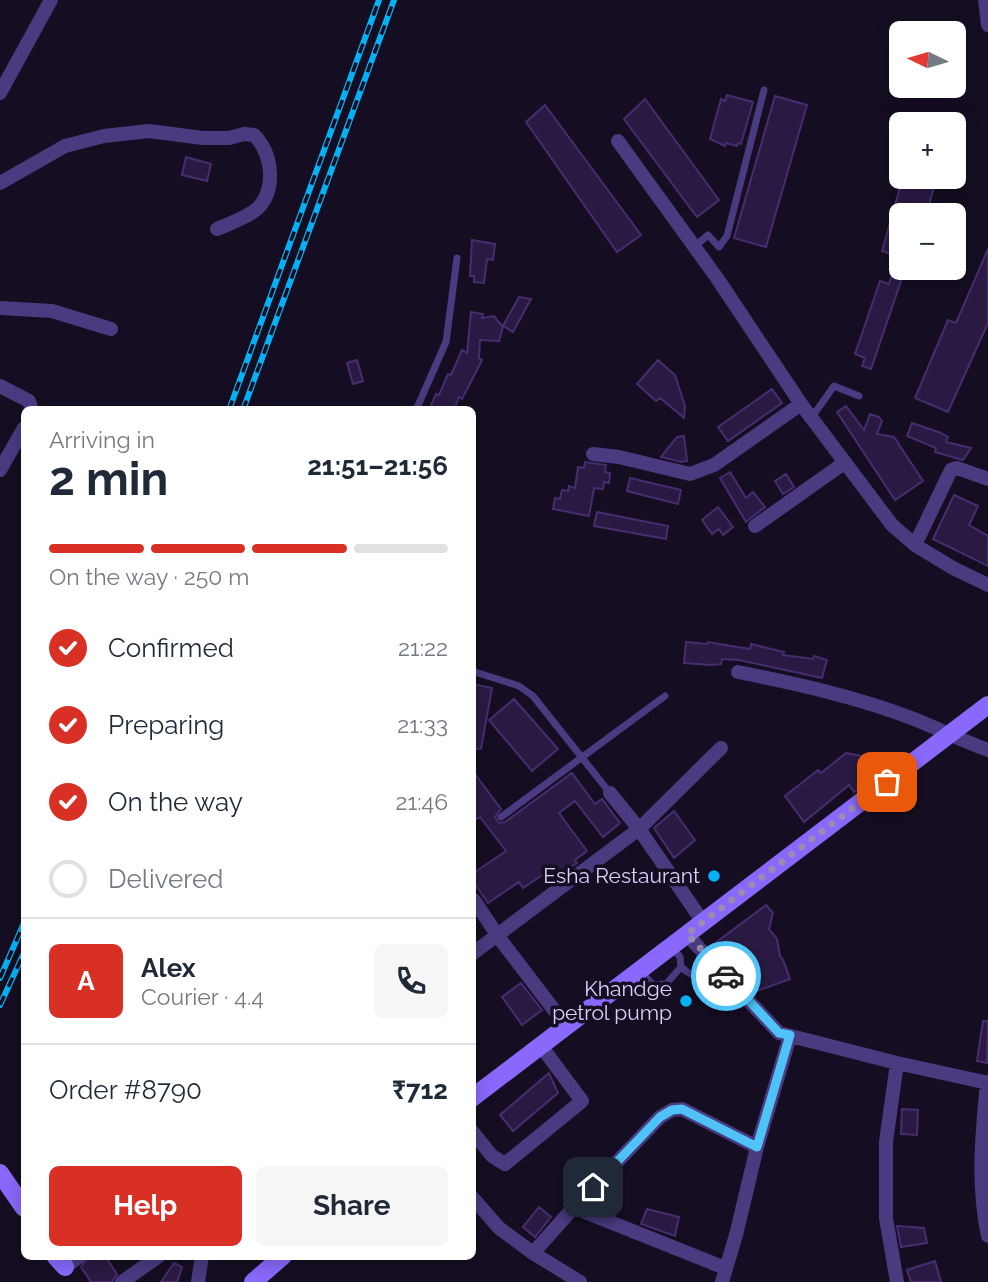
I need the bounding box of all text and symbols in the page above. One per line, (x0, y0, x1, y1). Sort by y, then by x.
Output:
north arrow (889, 21, 966, 98)
map controls (889, 21, 966, 280)
button: + (889, 112, 966, 189)
button: − (889, 203, 966, 280)
text: Arriving in (49, 426, 155, 453)
text: 21:51–21:56 (307, 451, 448, 481)
text: 2 min (49, 452, 168, 506)
text: On the way · 250 m (49, 563, 249, 590)
icon: check (49, 629, 87, 667)
text: Confirmed (108, 633, 234, 663)
text: 21:22 (398, 634, 448, 661)
icon: check (49, 706, 87, 744)
text: Preparing (108, 710, 224, 740)
text: 21:33 (397, 711, 448, 738)
pin (857, 752, 917, 812)
icon: bag (868, 763, 906, 801)
icon: check (49, 783, 87, 821)
text: On the way (108, 787, 243, 817)
text: 21:46 (395, 788, 448, 815)
place label: Esha Restaurant (543, 863, 700, 888)
text: Delivered (108, 864, 223, 894)
marker: Esha Restaurant (706, 868, 722, 884)
courier (691, 941, 761, 1011)
button: phone (374, 944, 448, 1018)
text: Alex (141, 953, 196, 983)
icon: car (707, 957, 745, 995)
text: A (77, 966, 95, 996)
place label: Khandge petrol pump (552, 976, 672, 1025)
text: Courier · 4.4 (141, 983, 264, 1010)
marker: Khandge petrol pump (678, 993, 694, 1009)
text: Order #8790 (49, 1075, 202, 1105)
text: ₹712 (392, 1075, 448, 1105)
pin (563, 1157, 623, 1217)
button: Help (49, 1166, 242, 1246)
button: Share (256, 1166, 448, 1246)
icon: home (574, 1168, 612, 1206)

